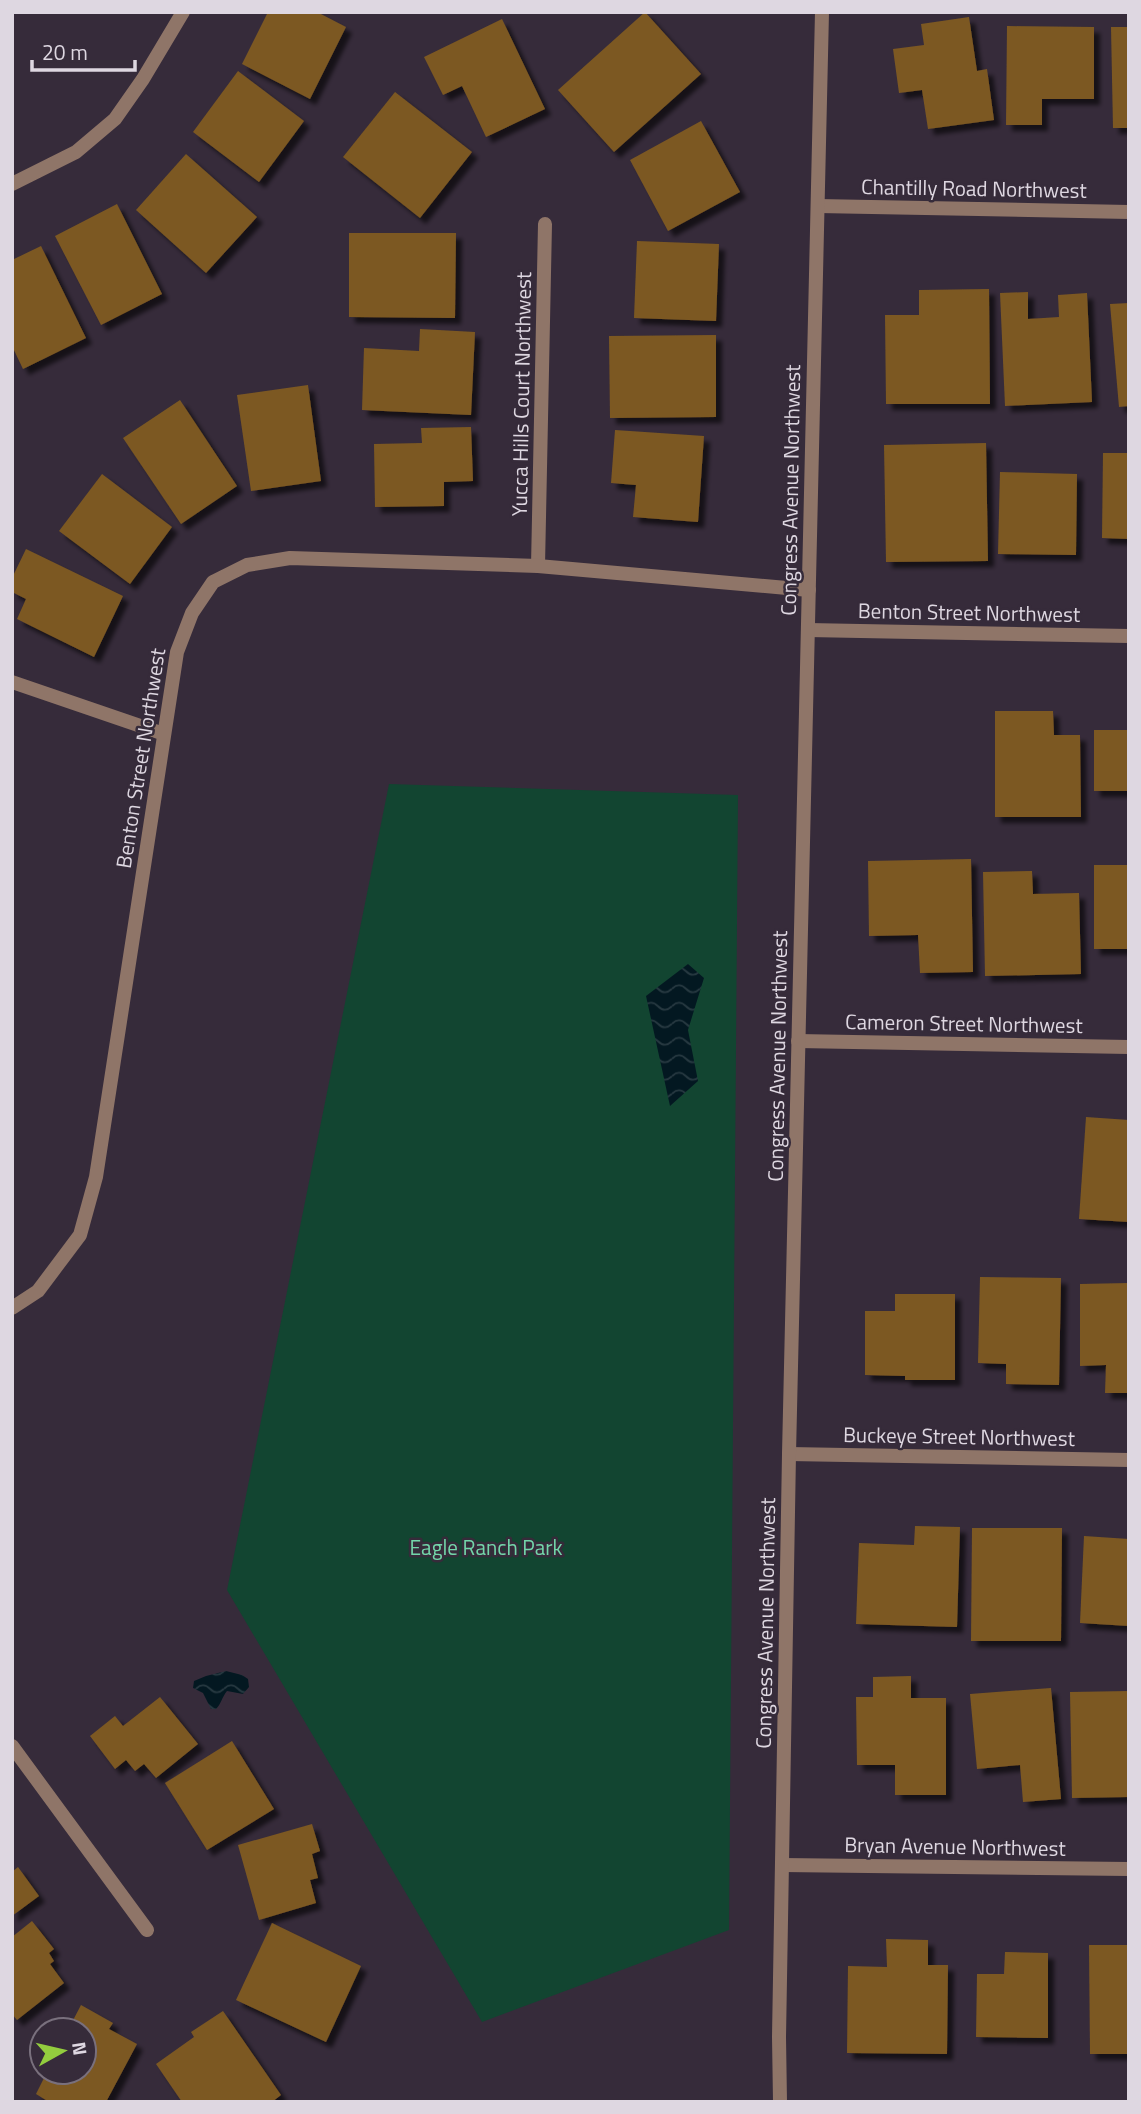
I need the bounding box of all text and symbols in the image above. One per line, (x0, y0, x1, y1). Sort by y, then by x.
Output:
scale bar (32, 28, 135, 72)
text: 20 m (42, 36, 88, 68)
street label: Chantilly Road Northwest (861, 170, 1088, 206)
street label: Yucca Hills Court Northwest (503, 271, 539, 517)
street label: Congress Avenue Northwest (772, 364, 808, 616)
street label: Benton Street Northwest (857, 594, 1081, 630)
street label: Benton Street Northwest (107, 645, 173, 870)
street label: Congress Avenue Northwest (759, 930, 795, 1182)
street label: Cameron Street Northwest (845, 1005, 1084, 1041)
street label: Buckeye Street Northwest (843, 1418, 1076, 1454)
street label: Congress Avenue Northwest (747, 1497, 783, 1749)
park label: Eagle Ranch Park (410, 1531, 562, 1563)
street label: Bryan Avenue Northwest (844, 1828, 1067, 1864)
north arrow (28, 2016, 98, 2086)
text: N (65, 2040, 96, 2057)

